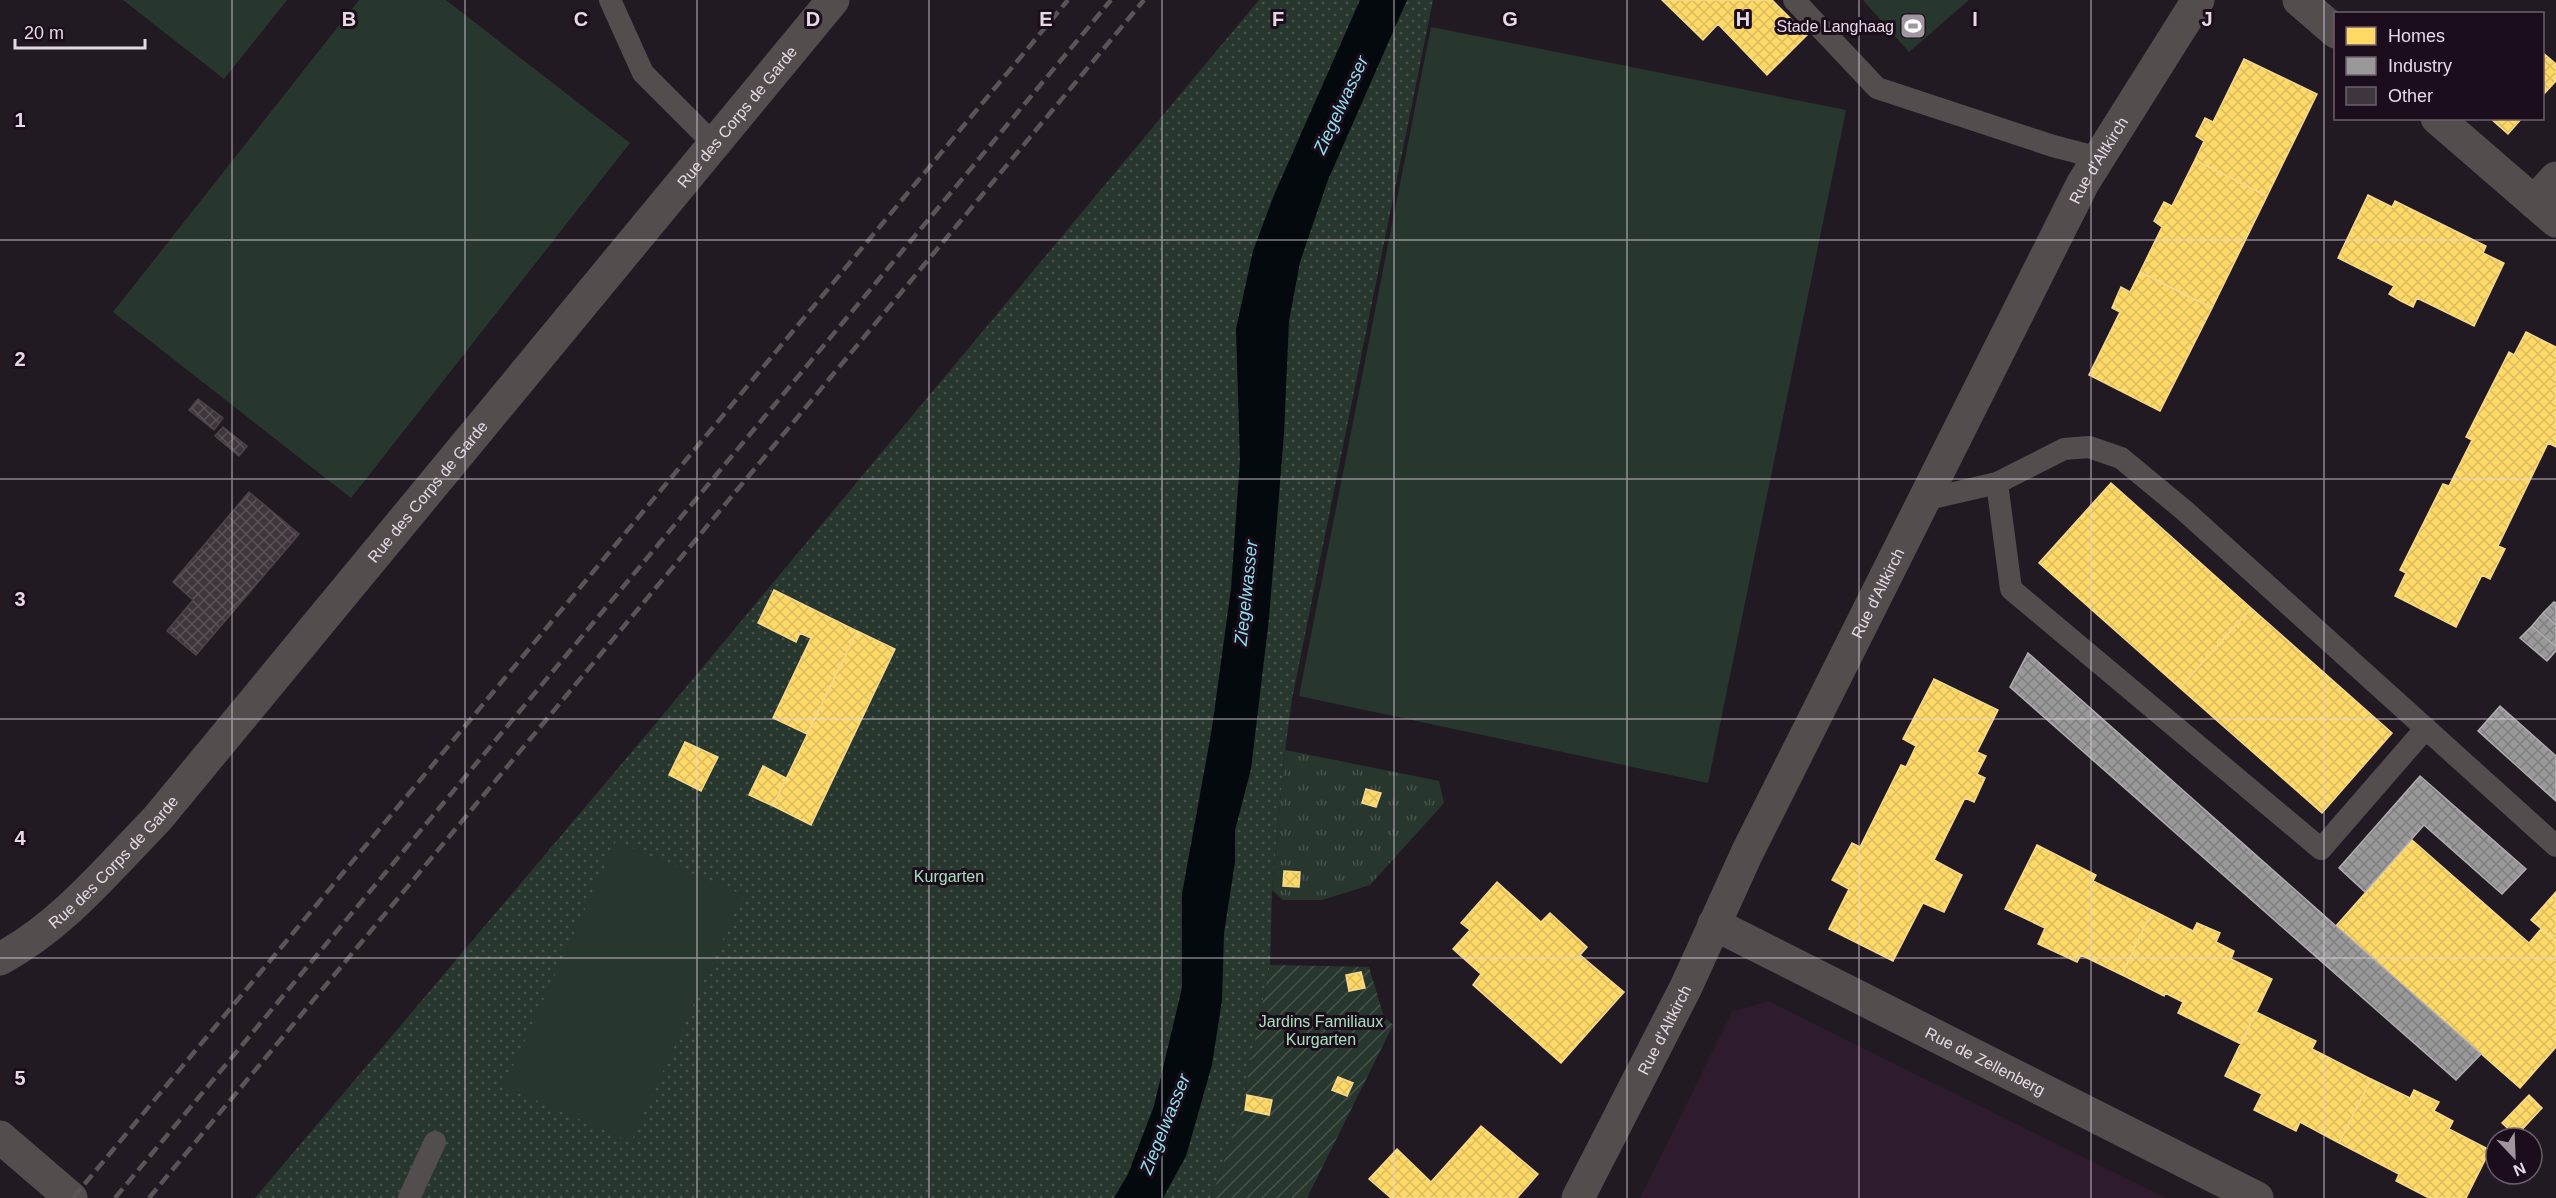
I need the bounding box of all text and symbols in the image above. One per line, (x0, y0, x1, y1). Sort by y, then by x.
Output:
text: B (342, 8, 356, 30)
text: C (574, 8, 588, 30)
text: D (806, 8, 820, 30)
text: E (1039, 8, 1053, 30)
text: F (1272, 8, 1284, 30)
text: G (1502, 8, 1518, 30)
text: H (1736, 8, 1750, 30)
text: I (1972, 8, 1978, 30)
text: J (2201, 8, 2213, 30)
sports icon: Stade Langhaag (1898, 11, 1928, 41)
scale bar (15, 12, 146, 50)
legend (2334, 12, 2544, 120)
place label: Stade Langhaag (1777, 18, 1894, 35)
text: 20 m (24, 23, 64, 43)
text: Homes (2388, 26, 2445, 46)
street label: Rue des Corps de Garde (674, 43, 800, 191)
water label: Ziegelwasser (1309, 52, 1373, 158)
text: Industry (2388, 56, 2452, 76)
text: Other (2388, 86, 2433, 106)
text: 1 (14, 109, 26, 131)
street label: Rue d'Altkirch (2066, 114, 2131, 206)
text: 2 (14, 348, 26, 370)
street label: Rue des Corps de Garde (364, 417, 491, 566)
water label: Ziegelwasser (1230, 538, 1262, 648)
street label: Rue d'Altkirch (1848, 545, 1907, 641)
text: 3 (14, 588, 26, 610)
street label: Rue des Corps de Garde (45, 792, 181, 931)
text: 4 (14, 827, 26, 849)
park label: Kurgarten (914, 868, 984, 885)
street label: Rue d'Altkirch (1634, 982, 1694, 1077)
park label: Jardins Familiaux Kurgarten (1259, 1013, 1383, 1048)
street label: Rue de Zellenberg (1923, 1024, 2048, 1098)
text: 5 (14, 1067, 26, 1089)
water label: Ziegelwasser (1135, 1070, 1195, 1178)
north arrow (2484, 1126, 2544, 1186)
text: N (2511, 1159, 2528, 1179)

